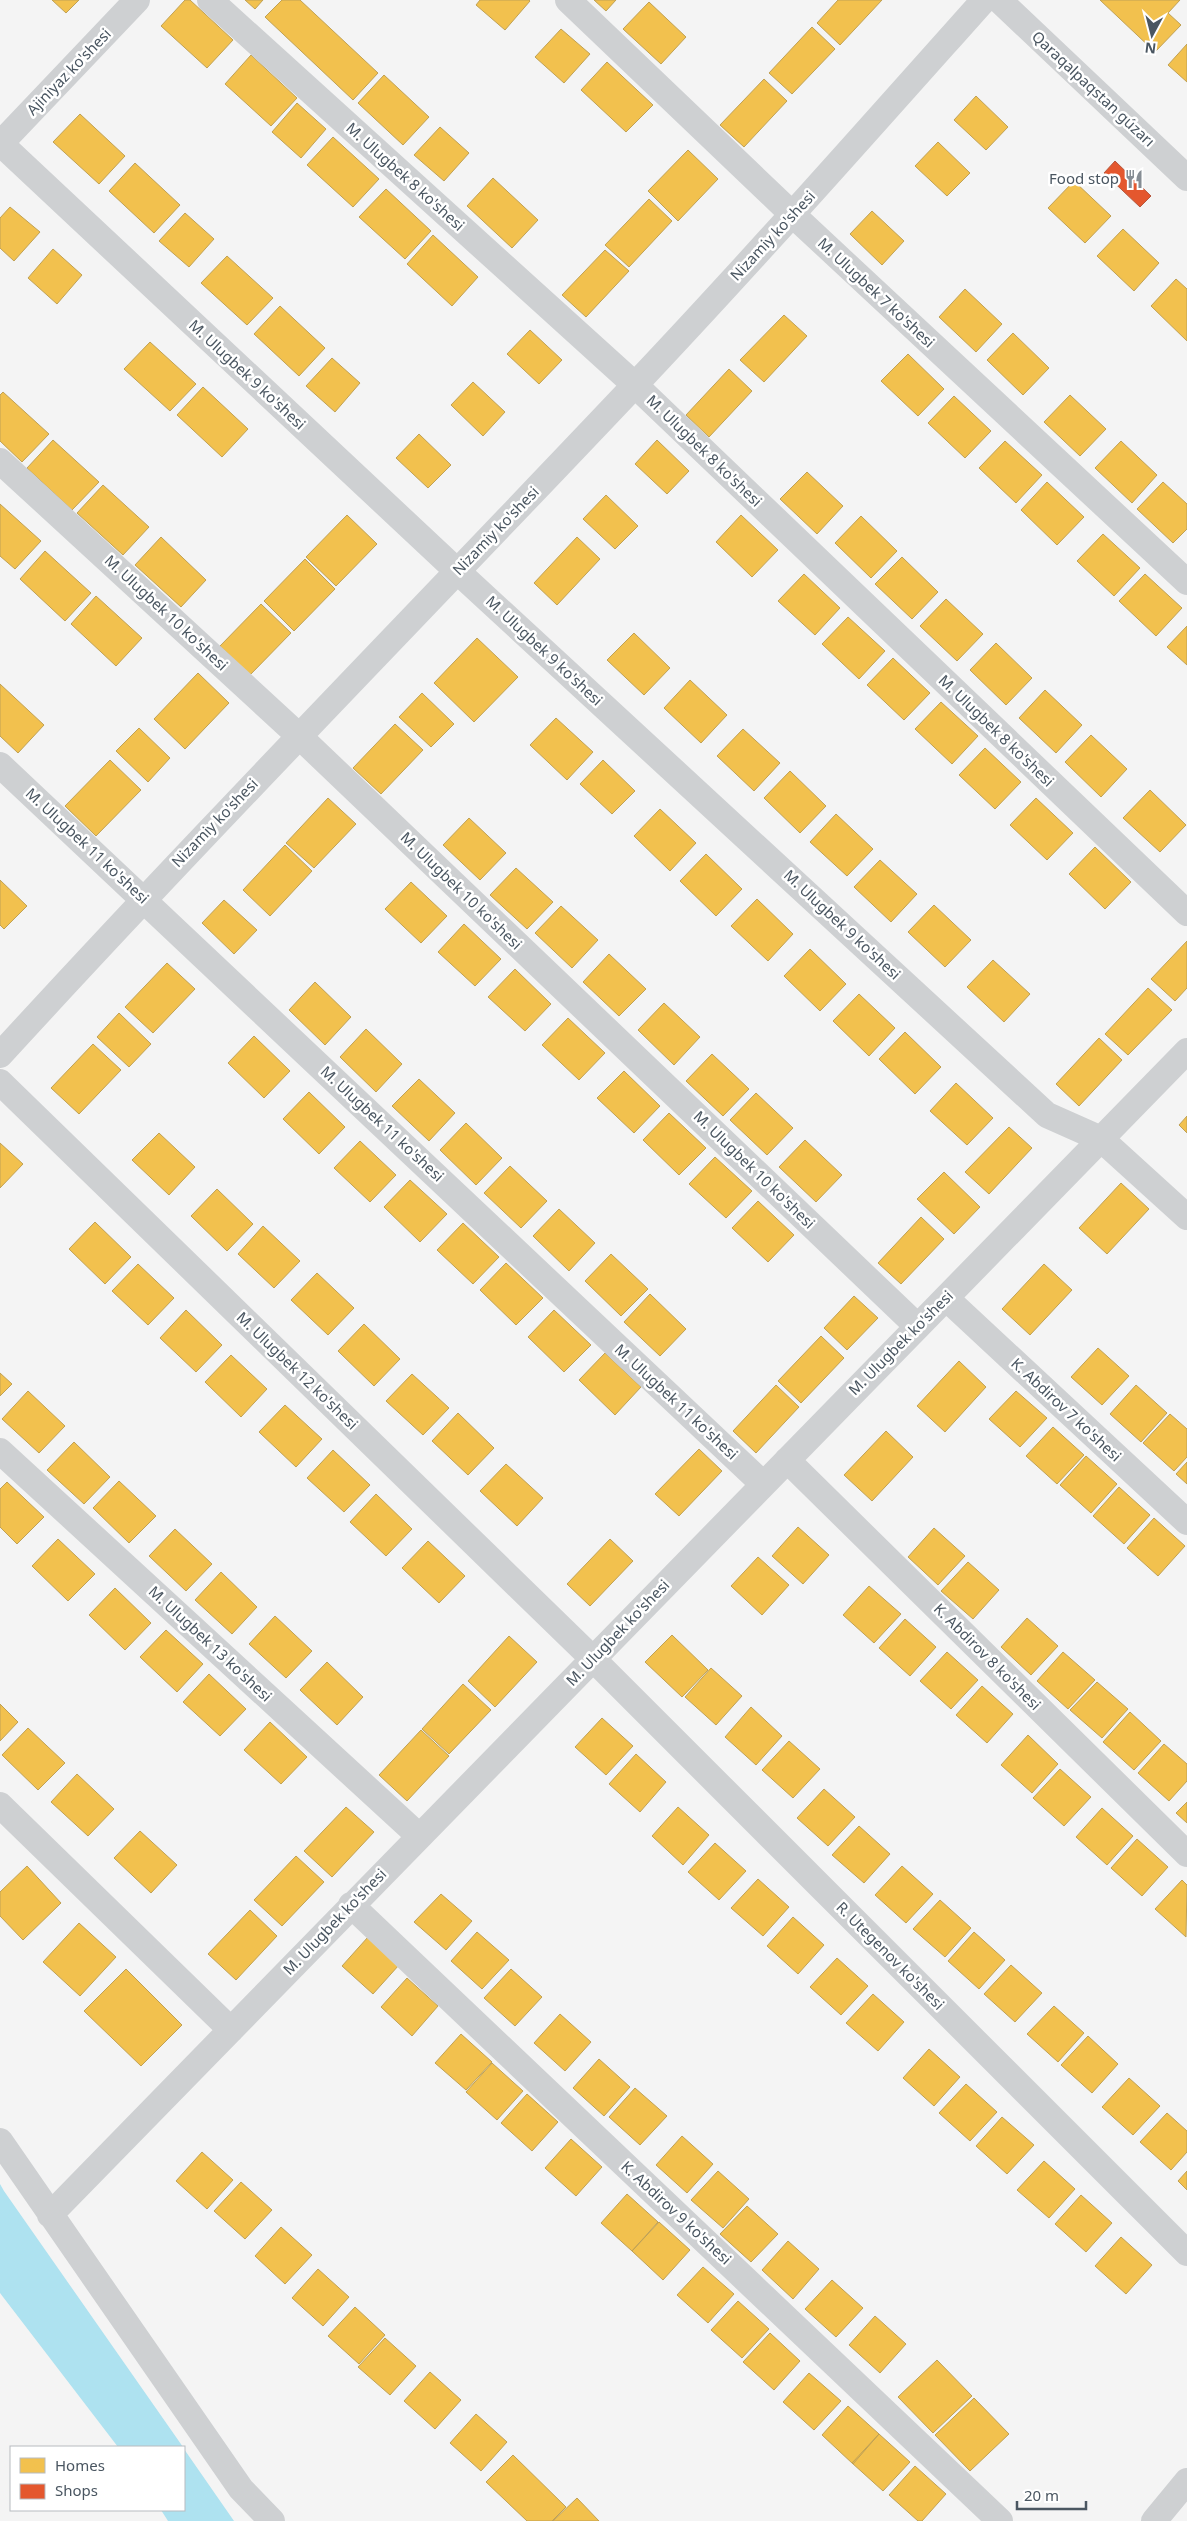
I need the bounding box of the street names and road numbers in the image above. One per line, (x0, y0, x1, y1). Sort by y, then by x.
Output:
street label: Ajiniyaz ko'shesi (22, 24, 115, 119)
street label: Qaraqalpaqstan gúzarı (1028, 26, 1159, 150)
street label: M. Ulugbek 8 ko'shesi (342, 118, 469, 235)
street label: Nizamiy ko'shesi (725, 186, 819, 285)
street label: M. Ulugbek 7 ko'shesi (814, 233, 939, 352)
street label: M. Ulugbek 9 ko'shesi (185, 315, 310, 434)
street label: M. Ulugbek 8 ko'shesi (643, 390, 767, 511)
street label: Nizamiy ko'shesi (448, 482, 543, 579)
street label: M. Ulugbek 10 ko'shesi (101, 550, 233, 675)
street label: M. Ulugbek 9 ko'shesi (482, 591, 607, 710)
street label: M. Ulugbek 8 ko'shesi (935, 670, 1059, 791)
street label: Nizamiy ko'shesi (167, 774, 262, 871)
street label: M. Ulugbek 11 ko'shesi (22, 783, 154, 908)
street label: M. Ulugbek 10 ko'shesi (397, 827, 527, 954)
street label: M. Ulugbek 9 ko'shesi (780, 865, 905, 984)
street label: M. Ulugbek 11 ko'shesi (317, 1061, 449, 1186)
street label: M. Ulugbek 10 ko'shesi (690, 1106, 820, 1233)
street label: M. Ulugbek ko'shesi (844, 1286, 957, 1399)
street label: M. Ulugbek 12 ko'shesi (233, 1307, 363, 1434)
street label: M. Ulugbek 11 ko'shesi (611, 1339, 743, 1464)
street label: K. Abdirov 7 ko'shesi (1007, 1353, 1126, 1466)
street label: M. Ulugbek ko'shesi (561, 1575, 673, 1690)
street label: M. Ulugbek 13 ko'shesi (145, 1581, 277, 1706)
street label: K. Abdirov 8 ko'shesi (930, 1598, 1046, 1714)
street label: M. Ulugbek ko'shesi (278, 1864, 390, 1979)
street label: R. Utegenov ko'shesi (832, 1897, 949, 2014)
street label: K. Abdirov 9 ko'shesi (617, 2156, 736, 2269)

